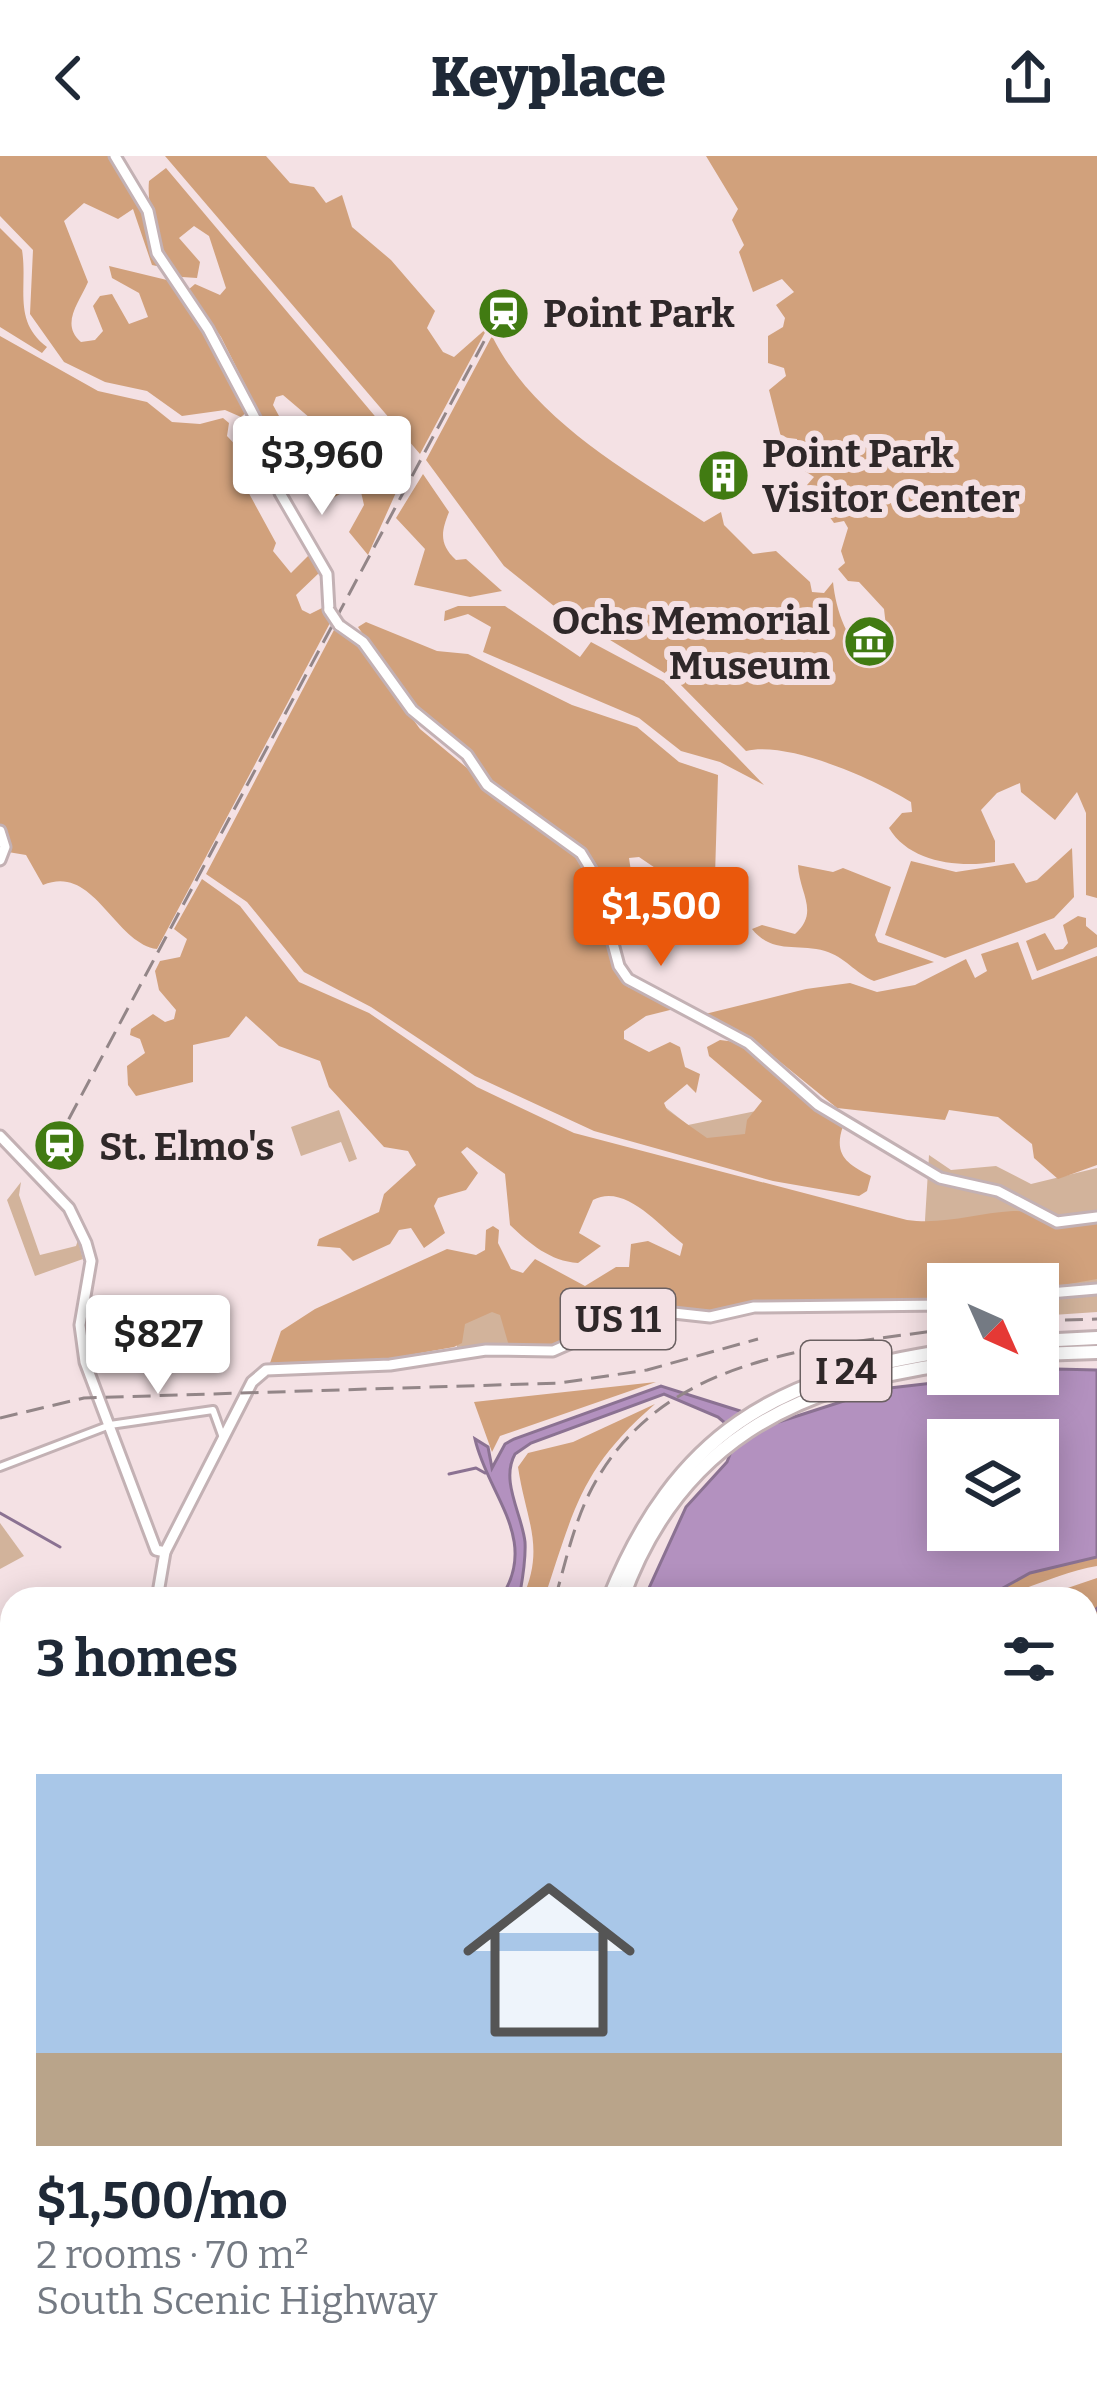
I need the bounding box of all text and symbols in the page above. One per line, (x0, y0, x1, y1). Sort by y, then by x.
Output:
icon: back (36, 45, 102, 111)
icon: share (995, 45, 1061, 111)
text: Keyplace (431, 46, 666, 110)
station icon: Point Park (476, 285, 532, 341)
place label: Point Park (543, 291, 735, 337)
pin: $3,960 (224, 416, 420, 518)
place label: Point Park Visitor Center (762, 431, 1020, 522)
text: $3,960 (260, 432, 384, 478)
building icon: Point Park Visitor Center (695, 447, 751, 503)
place label: Ochs Memorial Museum (552, 598, 830, 689)
museum icon: Ochs Memorial Museum (841, 614, 897, 670)
pin: $1,500 (563, 867, 759, 969)
text: $1,500 (601, 883, 721, 929)
station icon: St. Elmo's (32, 1118, 88, 1174)
place label: St. Elmo's (99, 1124, 275, 1170)
north arrow (927, 1263, 1059, 1395)
map controls (927, 1263, 1059, 1551)
road number: US 11 (561, 1289, 675, 1349)
pin: $827 (87, 1295, 229, 1397)
text: $827 (113, 1311, 203, 1357)
road number: I 24 (801, 1341, 891, 1401)
button: layers (927, 1419, 1059, 1551)
icon: filters (996, 1626, 1062, 1692)
text: 3 homes (36, 1628, 238, 1690)
icon: home (441, 1852, 657, 2068)
text: $1,500/mo (36, 2170, 288, 2232)
text: 2 rooms · 70 m² (36, 2232, 309, 2278)
text: South Scenic Highway (36, 2278, 437, 2324)

